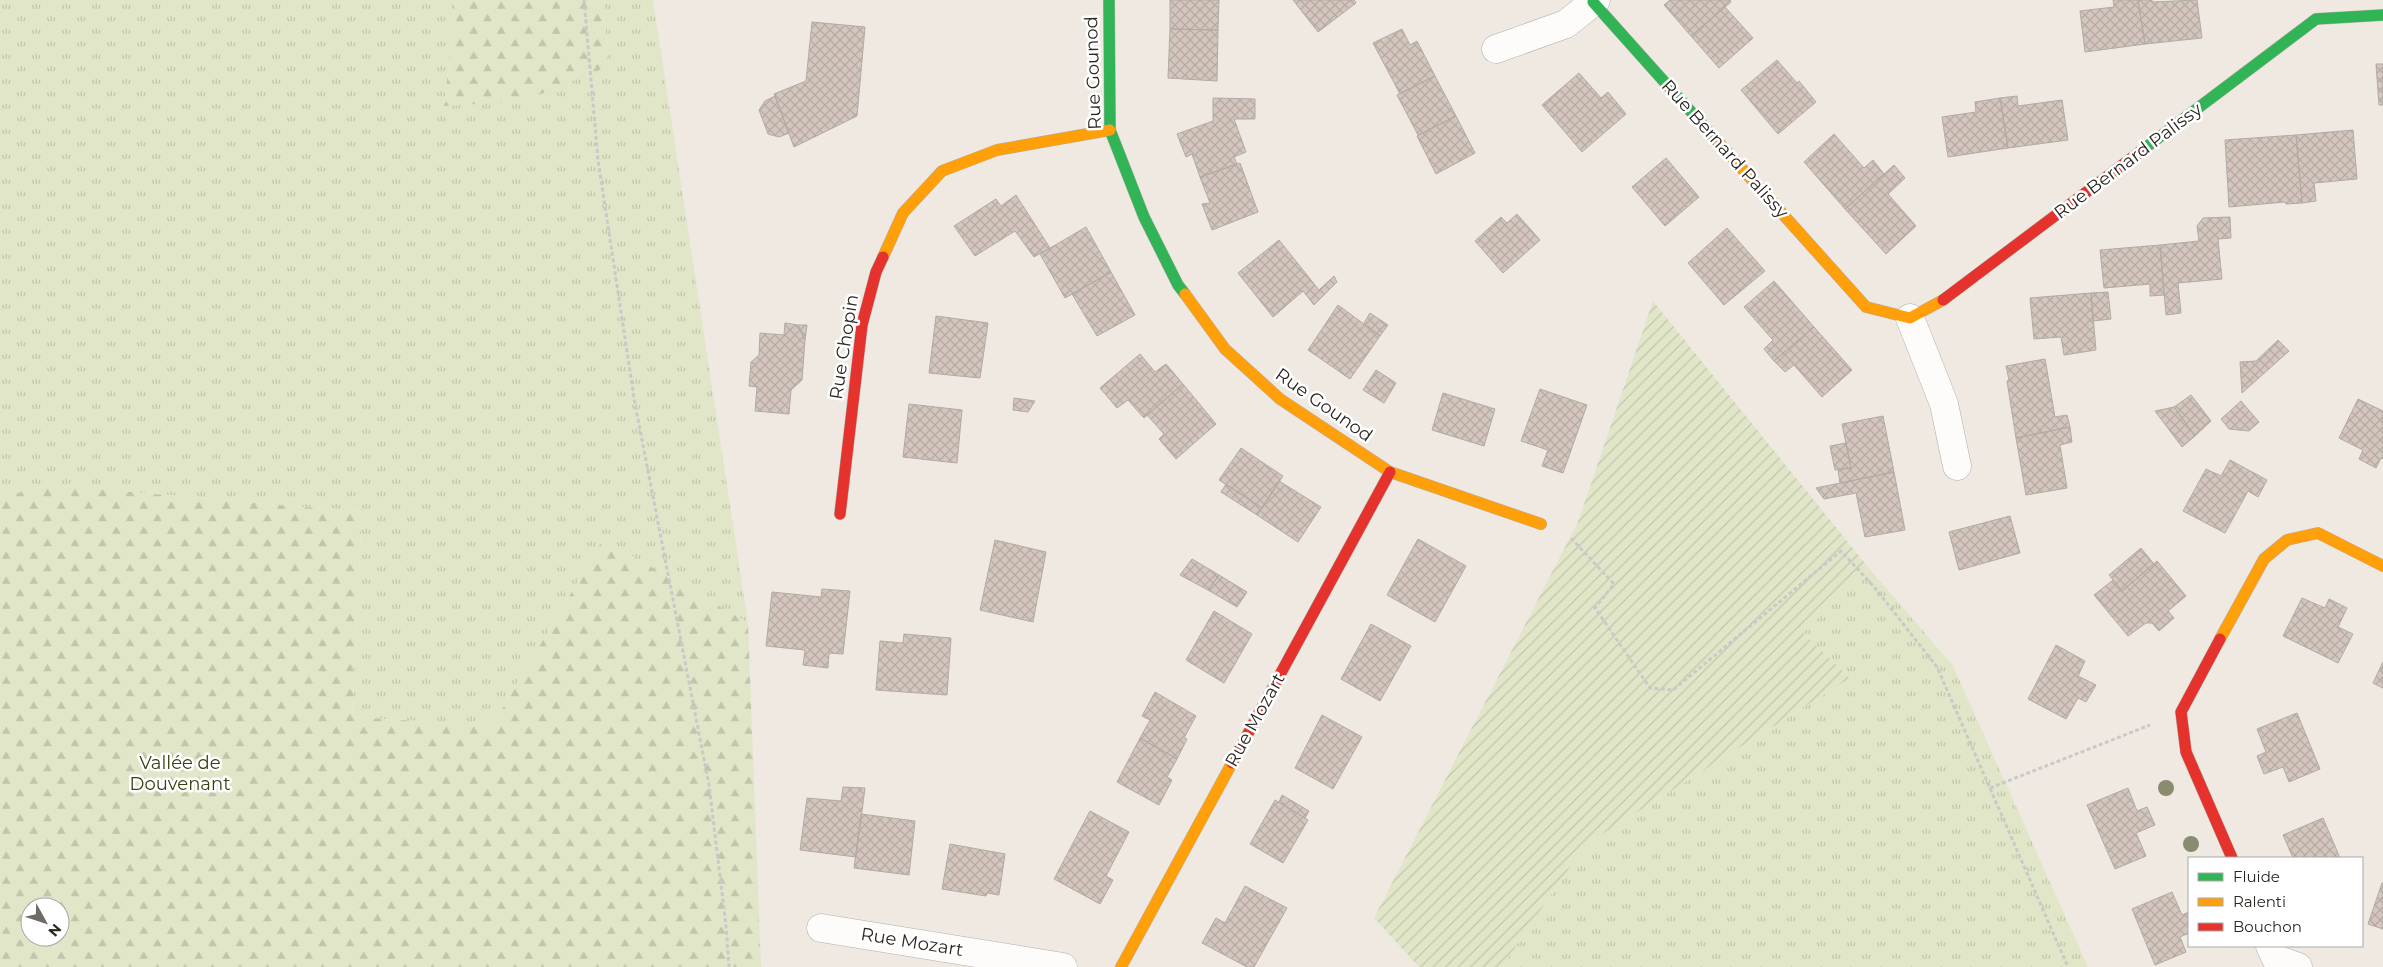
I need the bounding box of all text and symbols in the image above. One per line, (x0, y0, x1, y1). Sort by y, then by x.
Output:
street label: Rue Gounod (1080, 16, 1106, 130)
street label: Rue Bernard Palissy (1657, 75, 1793, 223)
street label: Rue Bernard Palissy (2050, 98, 2206, 224)
street label: Rue Chopin (825, 293, 863, 401)
street label: Rue Gounod (1271, 363, 1377, 447)
street label: Rue Mozart (1220, 669, 1290, 771)
park label: Vallée de Douvenant (130, 752, 230, 795)
legend (2188, 857, 2363, 947)
text: Fluide (2233, 867, 2280, 886)
text: Ralenti (2233, 892, 2286, 911)
north arrow (20, 897, 70, 947)
text: Bouchon (2233, 917, 2302, 936)
text: N (44, 920, 65, 940)
street label: Rue Mozart (859, 923, 965, 961)

